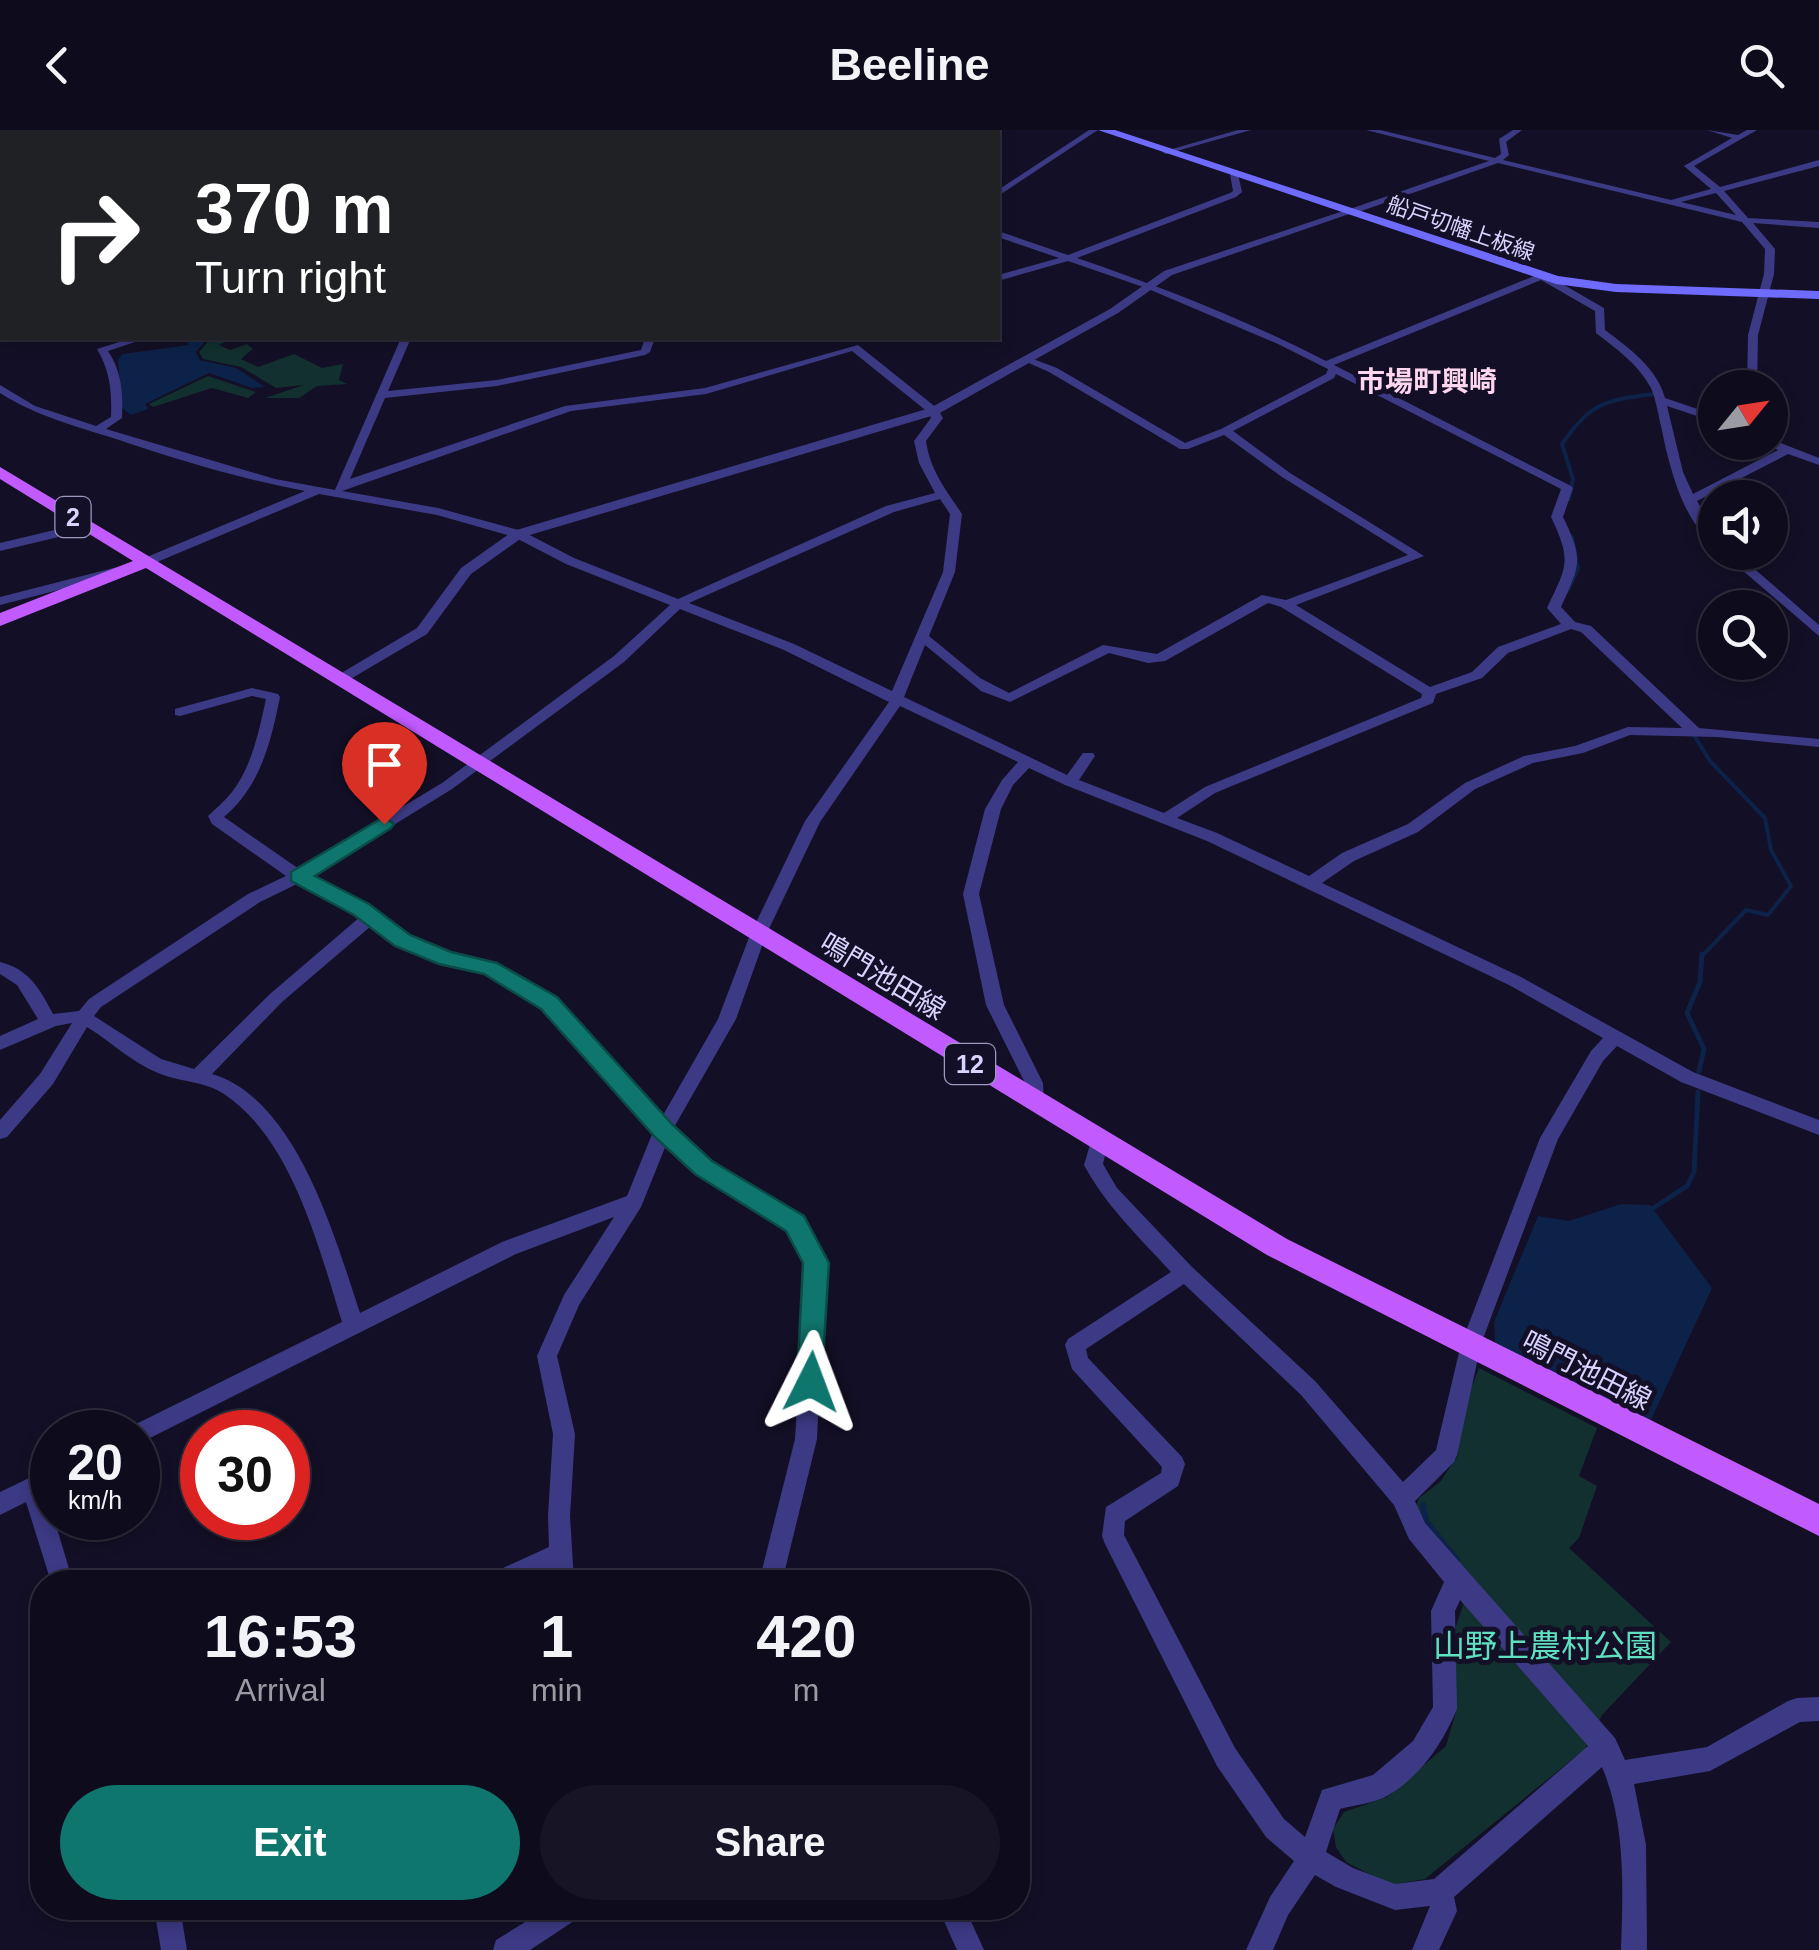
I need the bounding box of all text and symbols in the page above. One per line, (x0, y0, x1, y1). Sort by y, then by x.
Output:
icon: back (30, 38, 85, 93)
icon: search (1734, 38, 1789, 93)
text: Beeline (829, 39, 990, 90)
icon: right (30, 170, 160, 300)
text: 370 m (195, 170, 393, 248)
street label: 船戸切幡上板線 (1384, 192, 1538, 265)
text: Turn right (195, 252, 386, 303)
district label: 市場町興崎 (1357, 366, 1497, 397)
north arrow (1698, 370, 1788, 460)
map controls (1698, 370, 1788, 680)
button: sound (1698, 480, 1788, 570)
road number: 2 (56, 497, 90, 537)
button: search (1698, 590, 1788, 680)
pin (342, 722, 427, 825)
icon: arrive (357, 737, 412, 792)
street label: 鳴門池田線 (815, 927, 951, 1026)
road number: 12 (945, 1044, 995, 1084)
street label: 鳴門池田線 (1517, 1325, 1656, 1416)
position arrow (759, 1330, 863, 1434)
speed limit sign: 30 (180, 1410, 310, 1540)
text: 20 (67, 1435, 123, 1491)
text: km/h (68, 1486, 122, 1514)
text: 16:53 (204, 1603, 357, 1670)
text: 1 (540, 1603, 573, 1670)
text: 420 (756, 1603, 856, 1670)
park label: 山野上農村公園 (1433, 1628, 1657, 1664)
text: Arrival (235, 1672, 326, 1708)
text: min (531, 1672, 582, 1708)
text: m (793, 1672, 820, 1708)
button: Exit (60, 1785, 520, 1900)
button: Share (540, 1785, 1000, 1900)

